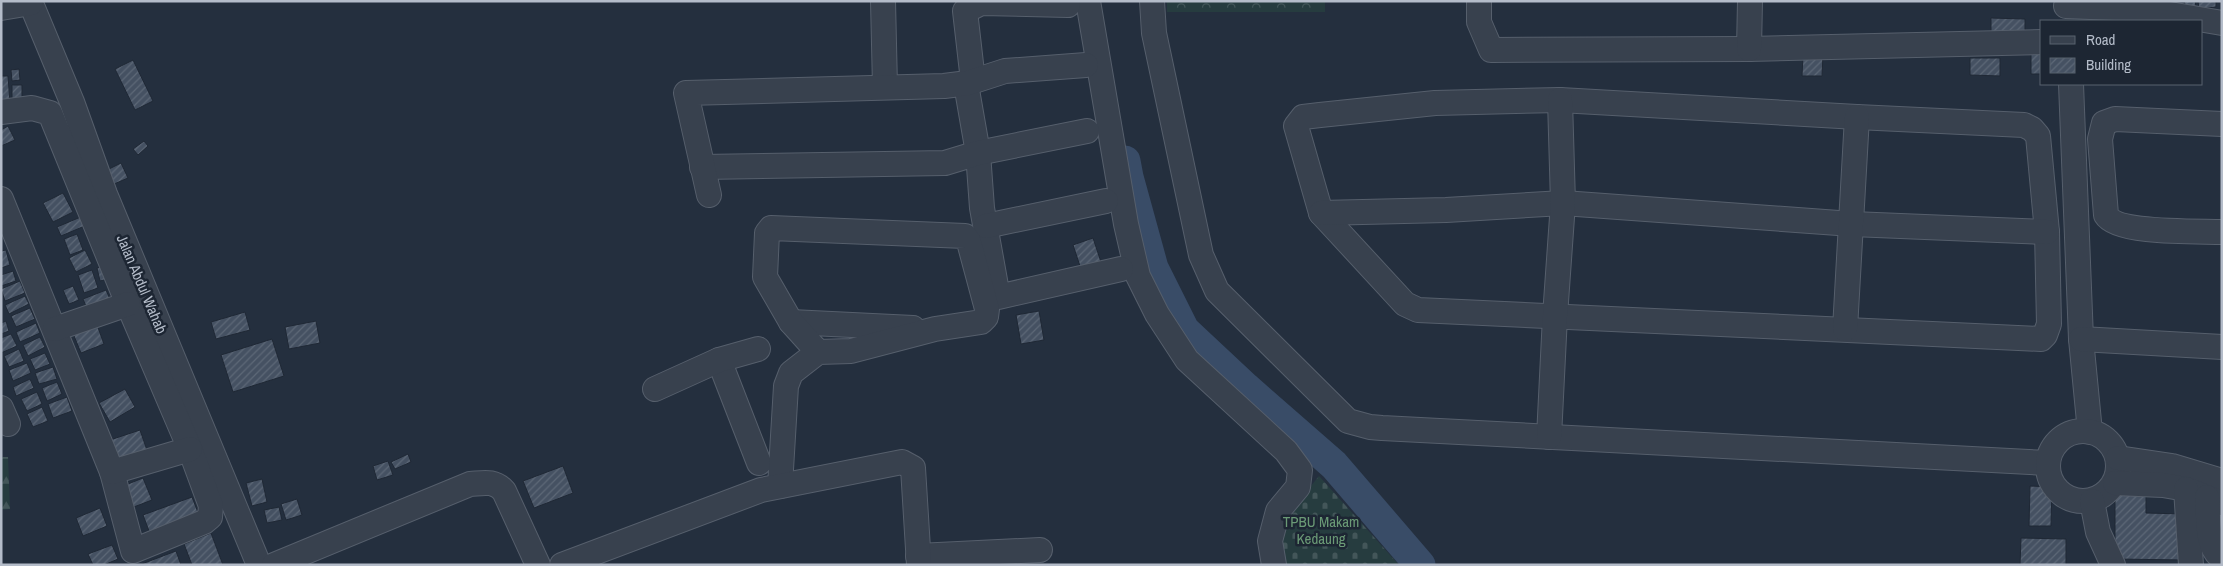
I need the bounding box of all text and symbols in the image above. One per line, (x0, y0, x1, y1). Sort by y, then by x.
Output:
legend (2040, 20, 2203, 85)
text: Road (2086, 29, 2115, 50)
text: Building (2086, 54, 2131, 75)
street label: Jalan Abdul Wahab (112, 231, 172, 337)
park label: TPBU Makam Kedaung (1283, 511, 1359, 549)

